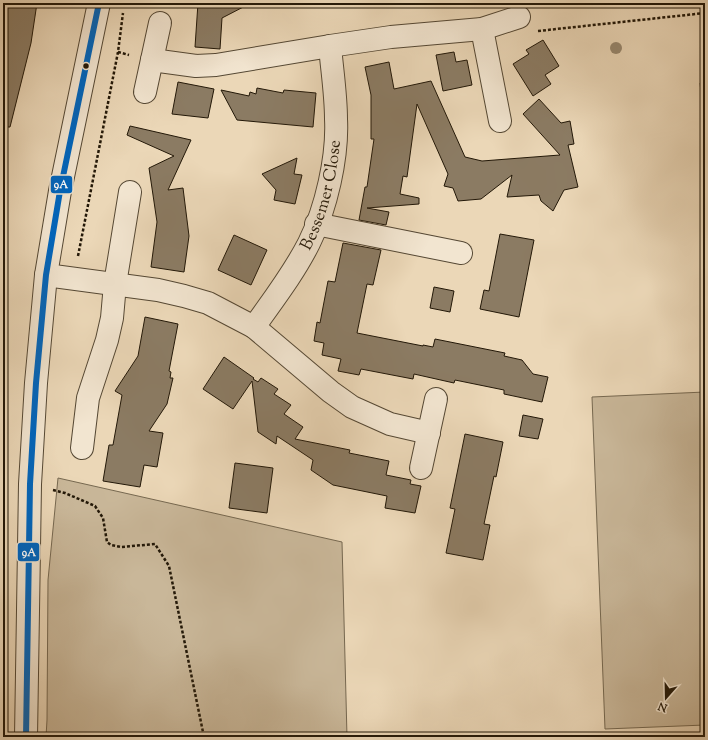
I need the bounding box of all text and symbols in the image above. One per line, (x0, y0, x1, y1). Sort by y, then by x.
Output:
unlabelled marker (81, 61, 91, 71)
street label: Bessemer Close (295, 139, 348, 255)
line badge: 9A (50, 175, 73, 194)
text: 9A (54, 177, 68, 193)
line badge: 9A (17, 542, 40, 562)
text: 9A (22, 545, 36, 561)
north arrow (646, 678, 686, 718)
text: N (656, 697, 671, 716)

